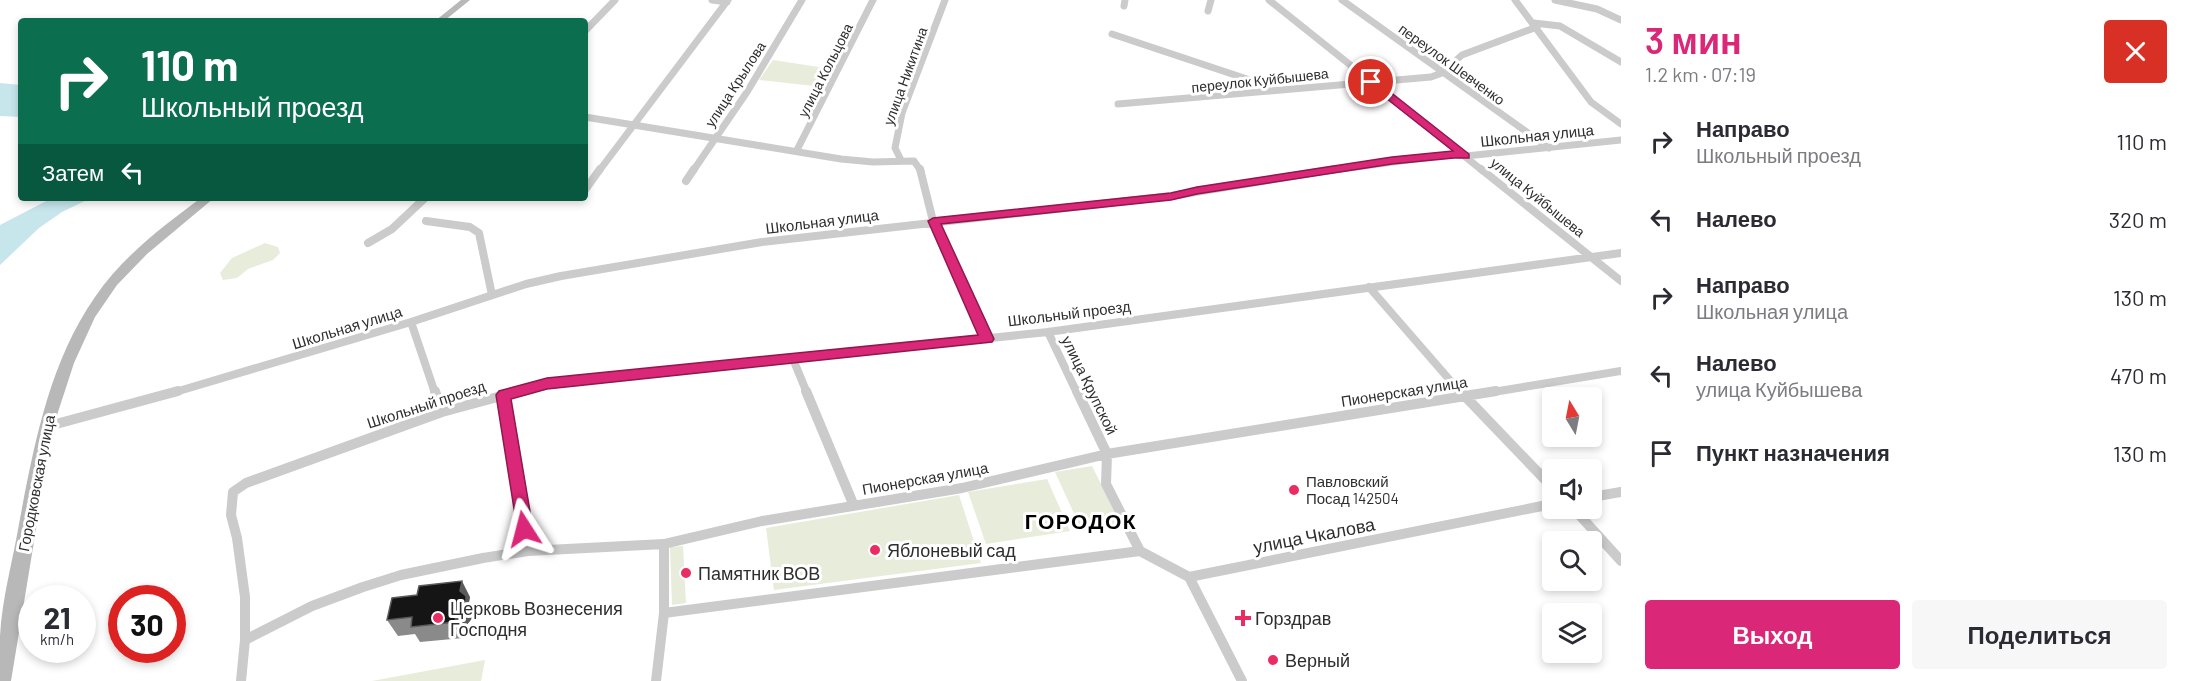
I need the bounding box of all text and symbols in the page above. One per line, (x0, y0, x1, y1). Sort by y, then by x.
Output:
text: 3 мин (1645, 18, 1742, 61)
street label: улица Кольцова (794, 20, 856, 120)
street label: переулок Шевченко (1396, 20, 1508, 108)
button: close (2104, 20, 2167, 83)
street label: улица Никитина (879, 25, 931, 127)
street label: улица Крылова (701, 38, 769, 130)
text: 110 m (141, 39, 238, 89)
icon: right (42, 42, 120, 120)
pin (1345, 56, 1396, 107)
text: 1.2 km · 07:19 (1645, 62, 1756, 86)
street label: переулок Куйбышева (1191, 64, 1330, 96)
icon: arrive (1354, 65, 1387, 98)
text: Школьный проезд (141, 90, 364, 122)
text: Направо (1696, 115, 1790, 141)
street label: Школьная улица (1479, 120, 1595, 150)
icon: right (1645, 125, 1678, 158)
text: 110 m (2117, 128, 2167, 154)
text: Школьный проезд (1696, 143, 1861, 167)
street label: улица Куйбышева (1487, 154, 1589, 240)
icon: left (116, 156, 149, 189)
text: Затем (42, 159, 104, 185)
icon: left (1645, 203, 1678, 236)
street label: Школьная улица (764, 205, 880, 237)
text: Налево (1696, 205, 1777, 231)
text: 320 m (2109, 206, 2167, 232)
text: Направо (1696, 271, 1790, 297)
icon: right (1645, 281, 1678, 314)
text: 130 m (2113, 284, 2167, 310)
street label: Школьный проезд (1007, 297, 1132, 329)
text: Школьная улица (1696, 299, 1848, 323)
street label: Школьная улица (290, 302, 405, 352)
street label: улица Крупской (1058, 333, 1122, 437)
text: Налево (1696, 349, 1777, 375)
icon: left (1645, 359, 1678, 392)
text: 470 m (2110, 362, 2167, 388)
street label: Пионерская улица (1340, 372, 1469, 410)
street label: Школьный проезд (364, 376, 488, 432)
text: улица Куйбышева (1696, 377, 1862, 401)
north arrow (1542, 387, 1602, 447)
map controls (1542, 387, 1602, 663)
street label: Городковская улица (14, 413, 58, 553)
icon: arrive (1645, 437, 1678, 470)
text: Пункт назначения (1696, 439, 1890, 465)
text: 130 m (2113, 440, 2167, 466)
street label: Пионерская улица (861, 458, 990, 498)
button: sound (1542, 459, 1602, 519)
place label: Павловский Посад 142504 (1306, 472, 1399, 507)
marker: Павловский Посад 142504 (1287, 483, 1301, 497)
position arrow (492, 497, 556, 561)
district label: ГОРОДОК (1025, 508, 1137, 533)
street label: улица Чкалова (1251, 512, 1378, 558)
button: search (1542, 531, 1602, 591)
place label: Яблоневый сад (887, 539, 1016, 561)
marker: Яблоневый сад (868, 543, 882, 557)
place label: Памятник ВОВ (698, 562, 820, 584)
marker: Памятник ВОВ (679, 566, 693, 580)
speed limit sign: 30 (108, 585, 186, 663)
place label: Церковь Вознесения Господня (450, 597, 623, 640)
text: 21 (43, 599, 71, 635)
button: Выход (1645, 600, 1900, 669)
button: Поделиться (1912, 600, 2167, 669)
button: layers (1542, 603, 1602, 663)
place label: Горздрав (1255, 607, 1331, 629)
marker: Церковь Вознесения Господня (431, 611, 445, 625)
marker: Горздрав (1236, 611, 1250, 625)
text: km/h (40, 630, 74, 648)
place label: Верный (1285, 649, 1350, 671)
marker: Верный (1266, 653, 1280, 667)

